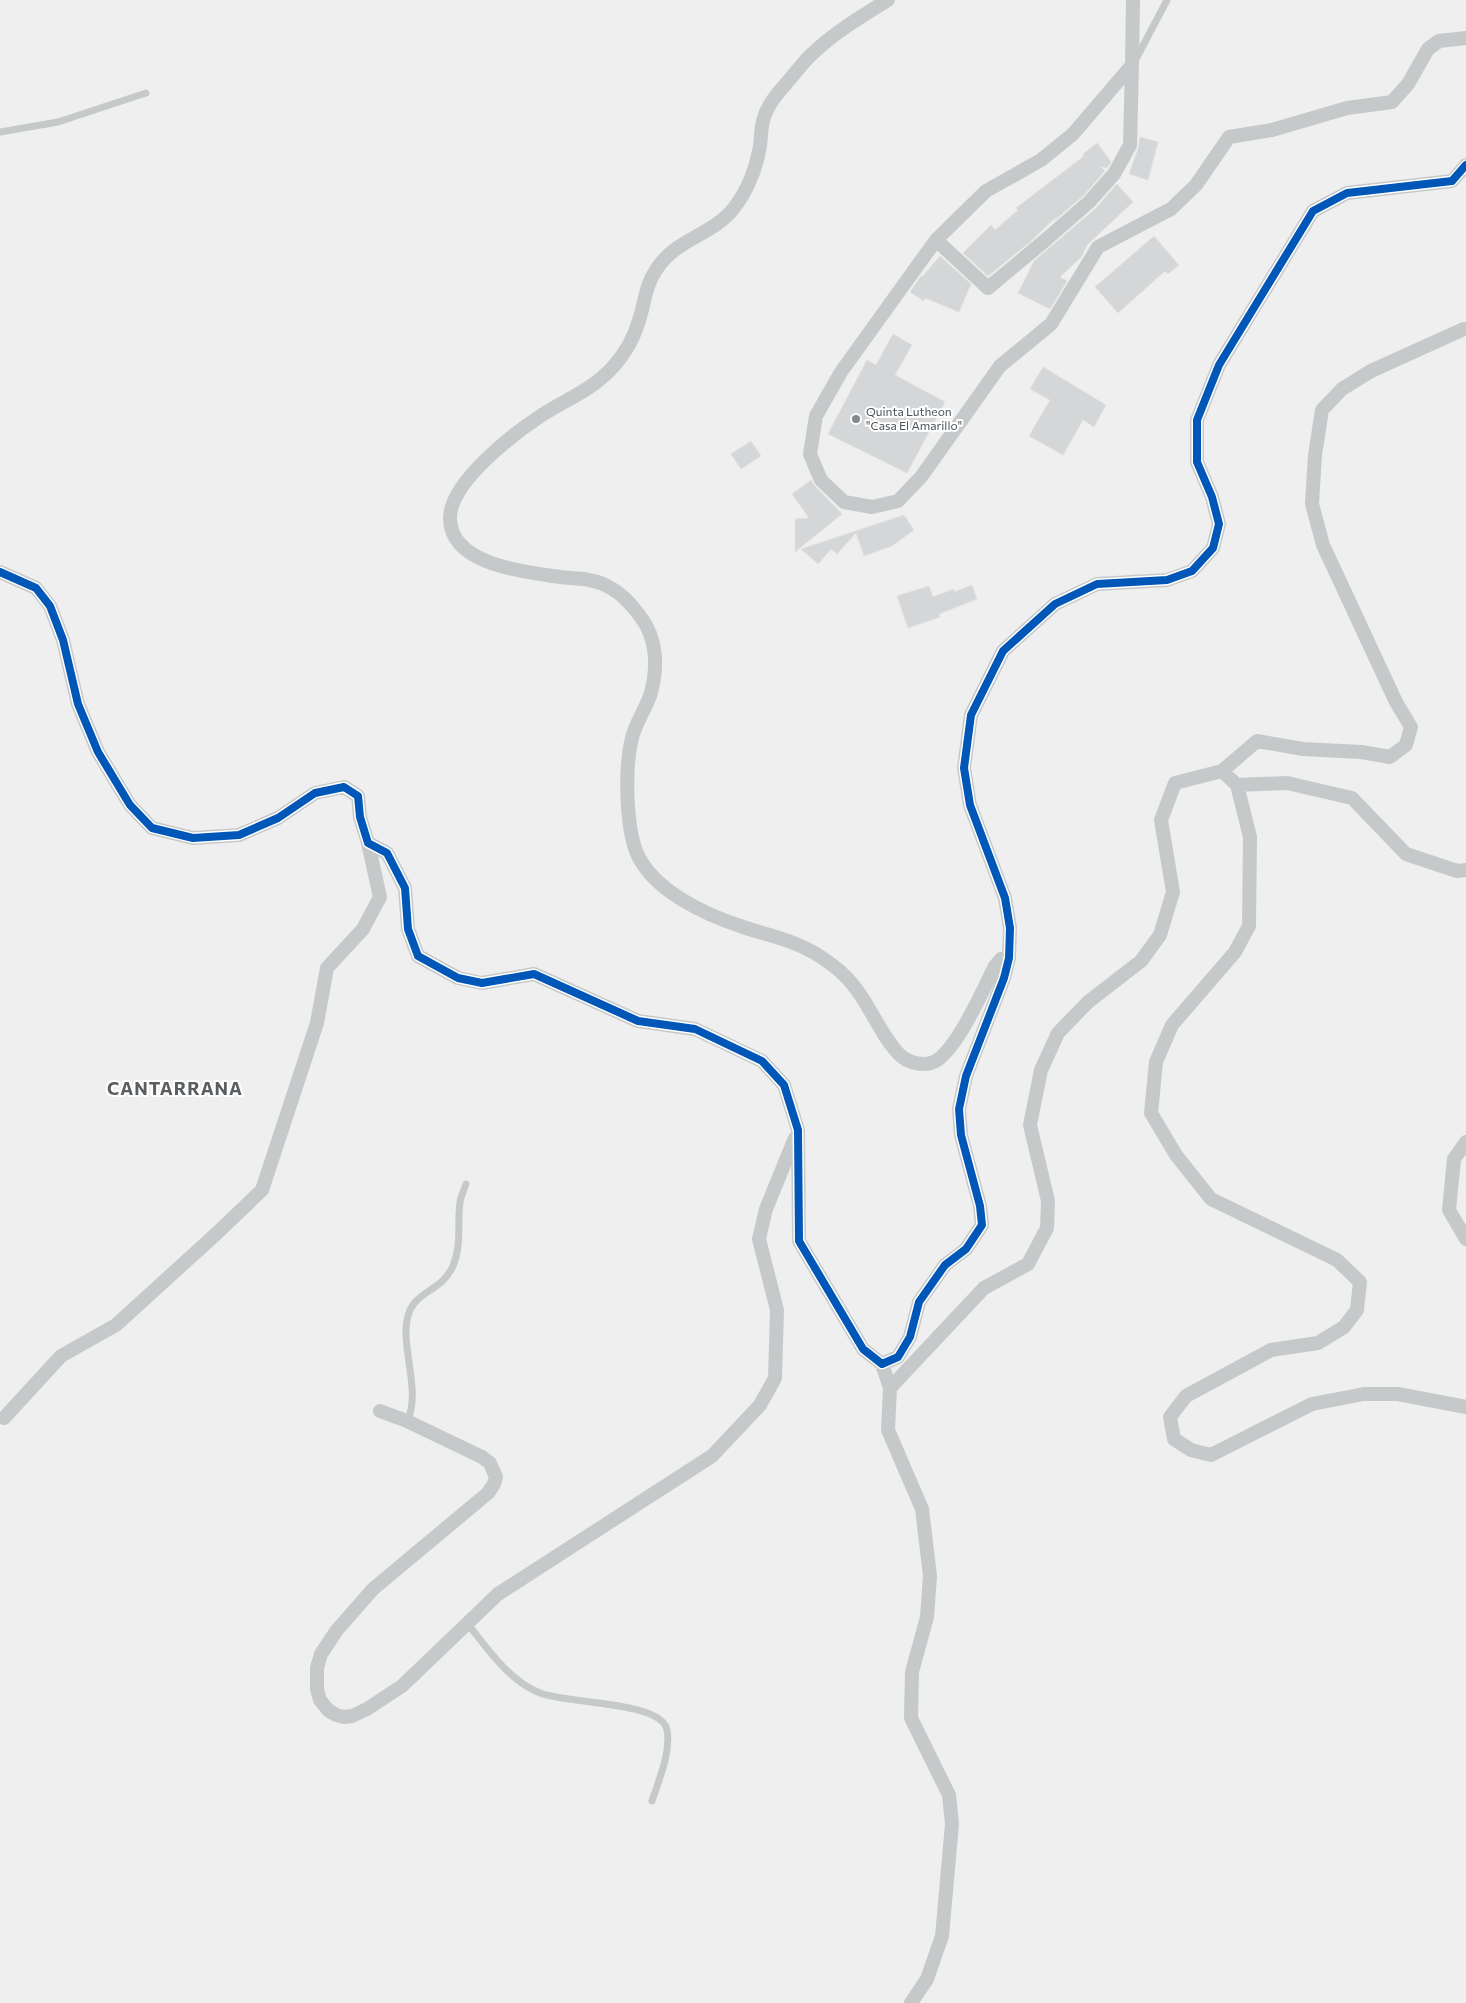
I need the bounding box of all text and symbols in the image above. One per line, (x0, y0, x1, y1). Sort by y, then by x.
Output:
place label: Quinta Lutheon "Casa El Amarillo" (866, 404, 962, 432)
marker: Quinta Lutheon "Casa El Amarillo" (850, 413, 862, 425)
district label: CANTARRANA (107, 1077, 243, 1099)

